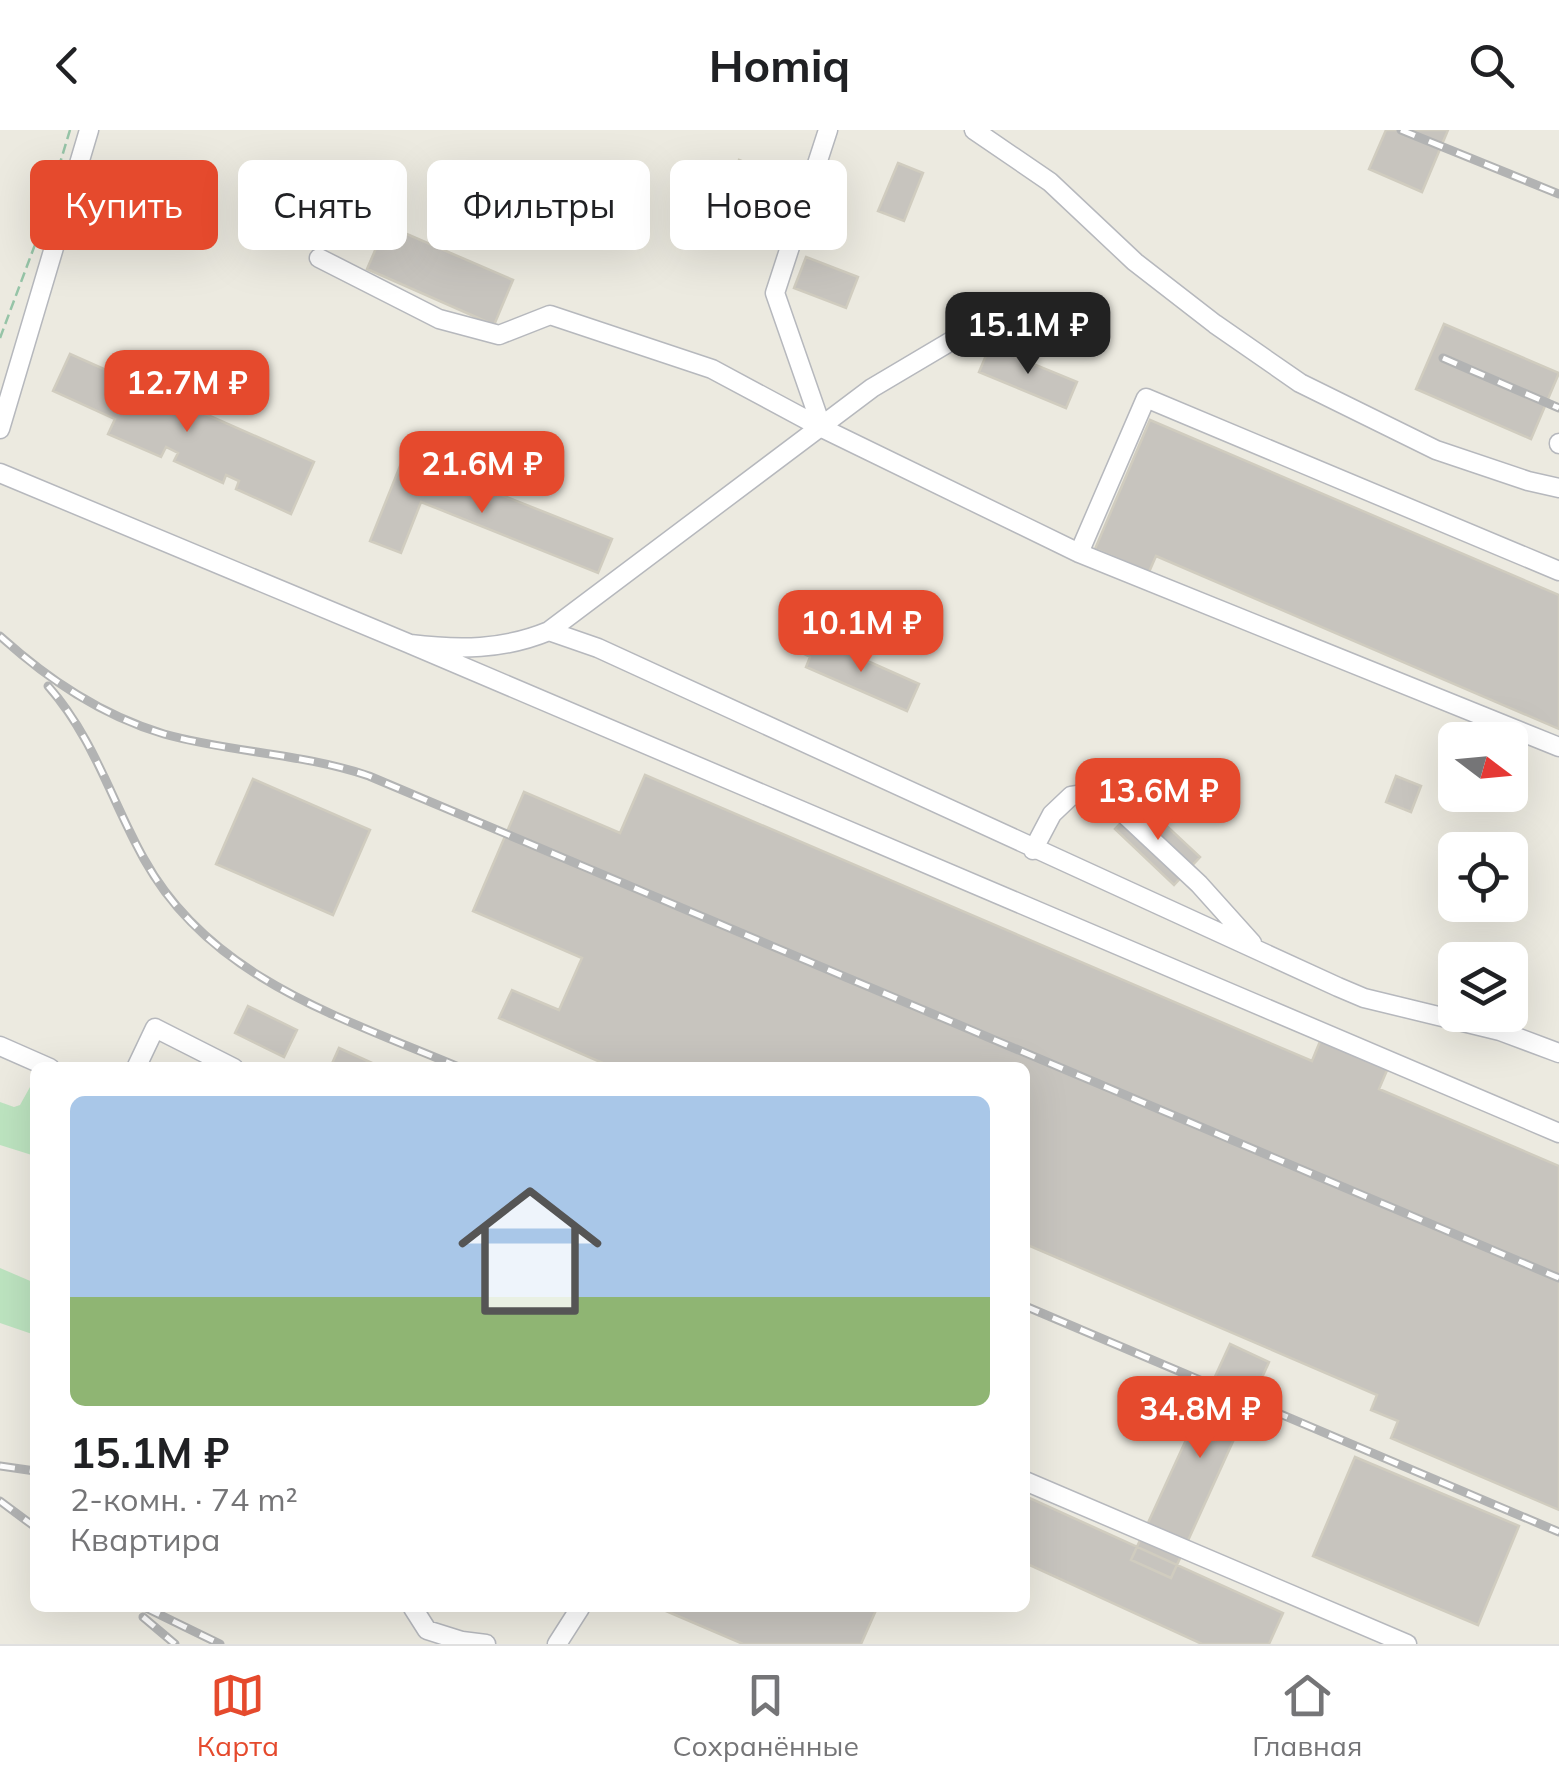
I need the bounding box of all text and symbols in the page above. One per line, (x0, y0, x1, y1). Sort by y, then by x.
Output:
text: Homiq (709, 37, 850, 93)
icon: back (40, 38, 95, 93)
icon: search (1464, 38, 1519, 93)
chip: Купить (30, 160, 218, 250)
chip: Снять (238, 160, 407, 250)
chip: Фильтры (427, 160, 650, 250)
chip: Новое (670, 160, 847, 250)
pin: 15.1M ₽ (936, 292, 1120, 377)
text: 15.1M ₽ (967, 304, 1089, 344)
pin: 12.7M ₽ (95, 350, 279, 435)
text: 12.7M ₽ (126, 362, 248, 402)
pin: 21.6M ₽ (390, 431, 574, 516)
text: 21.6M ₽ (421, 443, 543, 483)
pin: 10.1M ₽ (769, 590, 953, 675)
text: 10.1M ₽ (800, 602, 922, 642)
north arrow (1438, 722, 1528, 812)
map controls (1438, 722, 1528, 1032)
pin: 13.6M ₽ (1066, 758, 1250, 843)
text: 13.6M ₽ (1097, 770, 1219, 810)
button: locate (1438, 832, 1528, 922)
button: layers (1438, 942, 1528, 1032)
icon: home (440, 1161, 620, 1341)
pin: 34.8M ₽ (1108, 1376, 1292, 1461)
text: 34.8M ₽ (1139, 1388, 1261, 1428)
text: 15.1M ₽ (70, 1426, 229, 1479)
text: 2-комн. · 74 m² (70, 1479, 298, 1519)
text: Квартира (70, 1519, 221, 1559)
tab: Карта (197, 1668, 279, 1763)
tab: Сохранённые (673, 1668, 859, 1763)
tab: Главная (1252, 1668, 1362, 1763)

